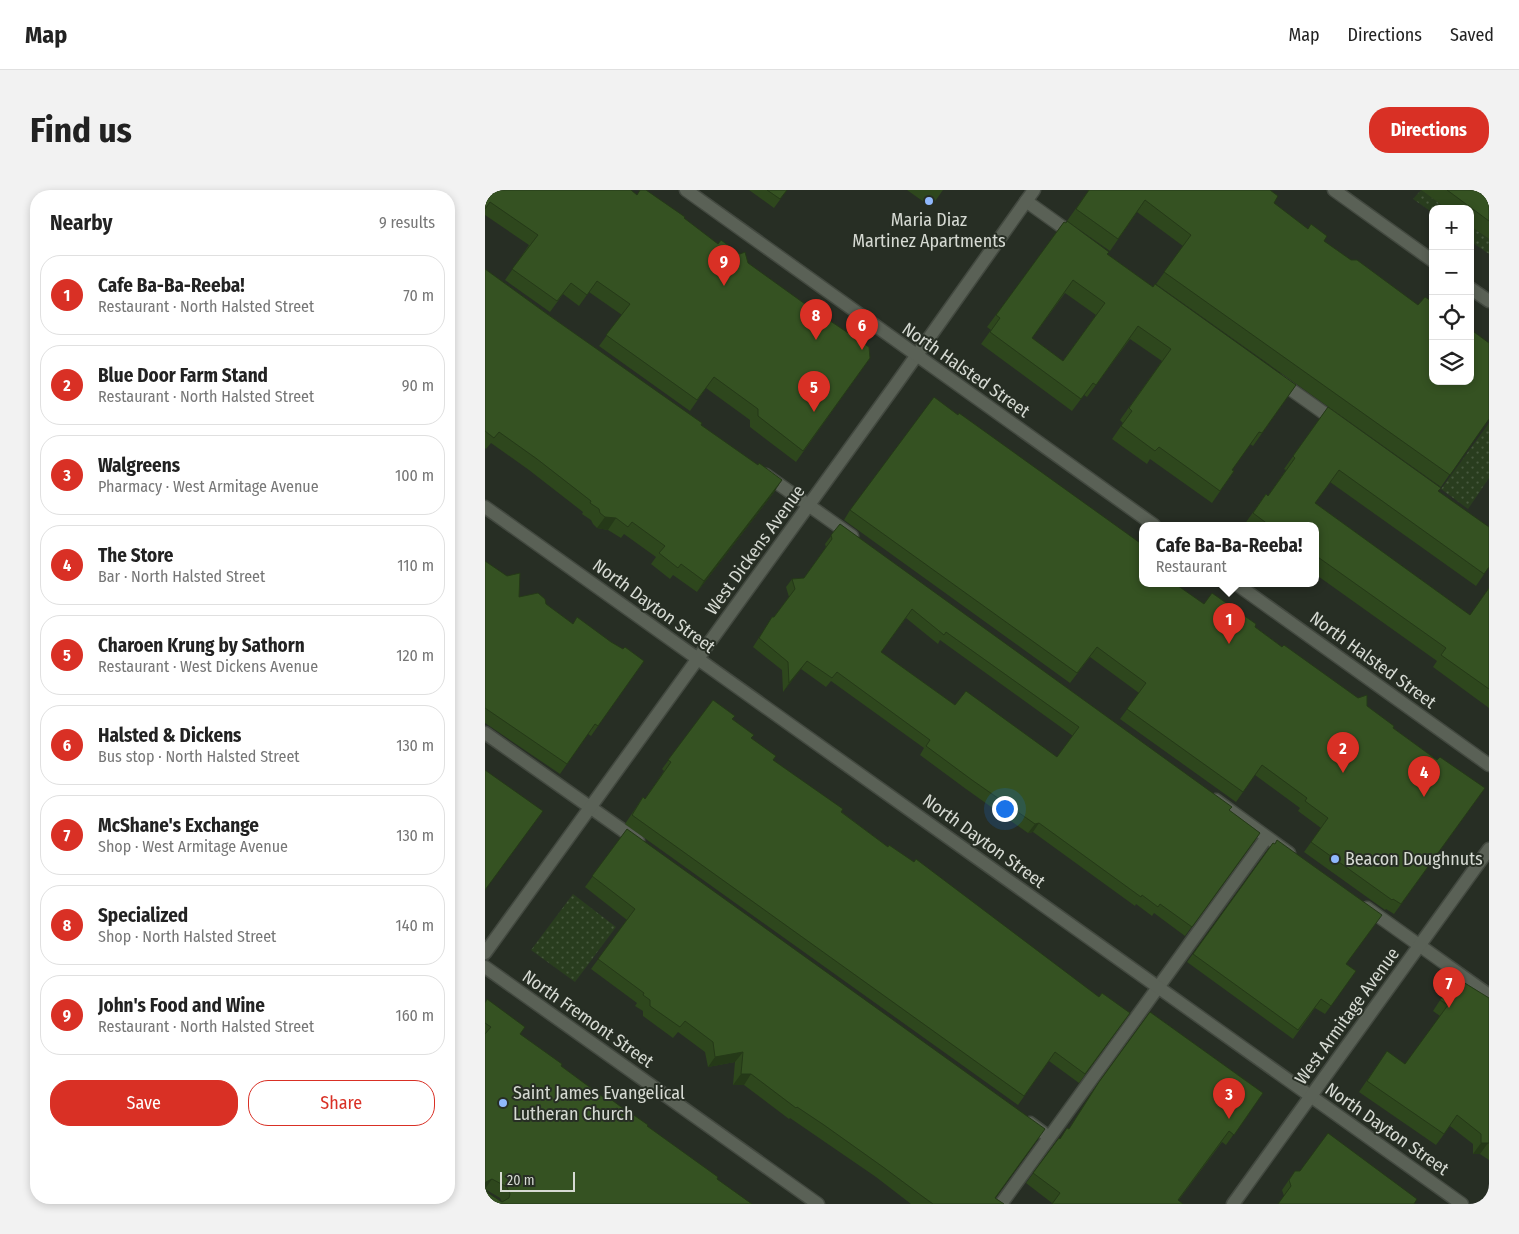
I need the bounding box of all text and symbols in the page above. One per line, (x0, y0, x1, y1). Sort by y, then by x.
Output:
text: Map (25, 21, 67, 49)
text: Map (1288, 24, 1320, 46)
text: Directions (1348, 24, 1422, 46)
text: Saved (1450, 24, 1494, 46)
button: Directions (1369, 107, 1489, 153)
text: Find us (30, 109, 132, 151)
marker: Maria Diaz Martinez Apartments (923, 195, 935, 207)
map controls (1429, 205, 1474, 385)
button: + (1429, 205, 1474, 250)
place label: Maria Diaz Martinez Apartments (852, 209, 1006, 252)
text: Nearby (50, 210, 112, 236)
text: 9 results (379, 213, 435, 232)
pin: 9 (708, 245, 740, 286)
button: − (1429, 250, 1474, 295)
text: Cafe Ba-Ba-Reeba! (98, 274, 245, 297)
text: 1 (64, 286, 70, 305)
text: 70 m (403, 286, 434, 305)
button: locate (1429, 295, 1474, 340)
text: Restaurant · North Halsted Street (98, 297, 314, 316)
pin: 8 (800, 299, 832, 340)
pin: 6 (846, 309, 878, 350)
street label: North Halsted Street (898, 318, 1034, 422)
button: layers (1429, 340, 1474, 385)
text: Blue Door Farm Stand (98, 364, 268, 387)
pin: 5 (798, 371, 830, 412)
text: 2 (63, 376, 71, 395)
text: 90 m (402, 376, 434, 395)
text: Restaurant · North Halsted Street (98, 387, 314, 406)
text: Walgreens (98, 454, 180, 477)
text: 3 (63, 466, 71, 485)
text: 100 m (395, 466, 434, 485)
text: Pharmacy · West Armitage Avenue (98, 477, 319, 496)
street label: West Dickens Avenue (700, 481, 810, 619)
popup (1139, 522, 1319, 587)
text: Cafe Ba-Ba-Reeba! (1156, 534, 1302, 557)
text: The Store (98, 544, 173, 567)
street label: North Dayton Street (588, 554, 720, 658)
text: 4 (63, 556, 71, 575)
text: 110 m (397, 556, 434, 575)
text: Restaurant (1156, 557, 1227, 576)
text: Bar · North Halsted Street (98, 567, 265, 586)
pin: 1 (1213, 603, 1245, 644)
street label: North Halsted Street (1305, 607, 1441, 713)
text: Charoen Krung by Sathorn (98, 634, 305, 657)
text: 5 (63, 646, 71, 665)
text: 120 m (396, 646, 434, 665)
text: Restaurant · West Dickens Avenue (98, 657, 318, 676)
text: Halsted & Dickens (98, 724, 241, 747)
pin: 2 (1327, 732, 1359, 773)
text: 6 (63, 736, 71, 755)
text: 130 m (396, 736, 434, 755)
text: Bus stop · North Halsted Street (98, 747, 300, 766)
pin: 4 (1408, 756, 1440, 797)
street label: North Dayton Street (918, 789, 1050, 893)
your location (992, 796, 1018, 822)
text: McShane's Exchange (98, 814, 259, 837)
text: 7 (64, 826, 70, 845)
text: 130 m (396, 826, 434, 845)
text: Shop · West Armitage Avenue (98, 837, 288, 856)
place label: Beacon Doughnuts (1345, 848, 1483, 870)
marker: Beacon Doughnuts (1329, 853, 1341, 865)
text: Specialized (98, 904, 188, 927)
text: 8 (63, 916, 71, 935)
text: 140 m (396, 916, 434, 935)
text: Shop · North Halsted Street (98, 927, 276, 946)
street label: West Armitage Avenue (1290, 943, 1404, 1089)
street label: North Fremont Street (518, 965, 658, 1073)
pin: 7 (1433, 967, 1465, 1008)
text: John's Food and Wine (98, 994, 265, 1017)
text: 9 (63, 1006, 71, 1025)
text: 160 m (395, 1006, 434, 1025)
text: Restaurant · North Halsted Street (98, 1017, 314, 1036)
pin: 3 (1213, 1078, 1245, 1119)
street label: North Dayton Street (1321, 1078, 1453, 1180)
button: Save (50, 1080, 238, 1126)
button: Share (248, 1080, 435, 1126)
place label: Saint James Evangelical Lutheran Church (513, 1082, 685, 1125)
marker: Saint James Evangelical Lutheran Church (497, 1097, 509, 1109)
scale bar (500, 1169, 575, 1192)
text: 20 m (507, 1172, 535, 1189)

